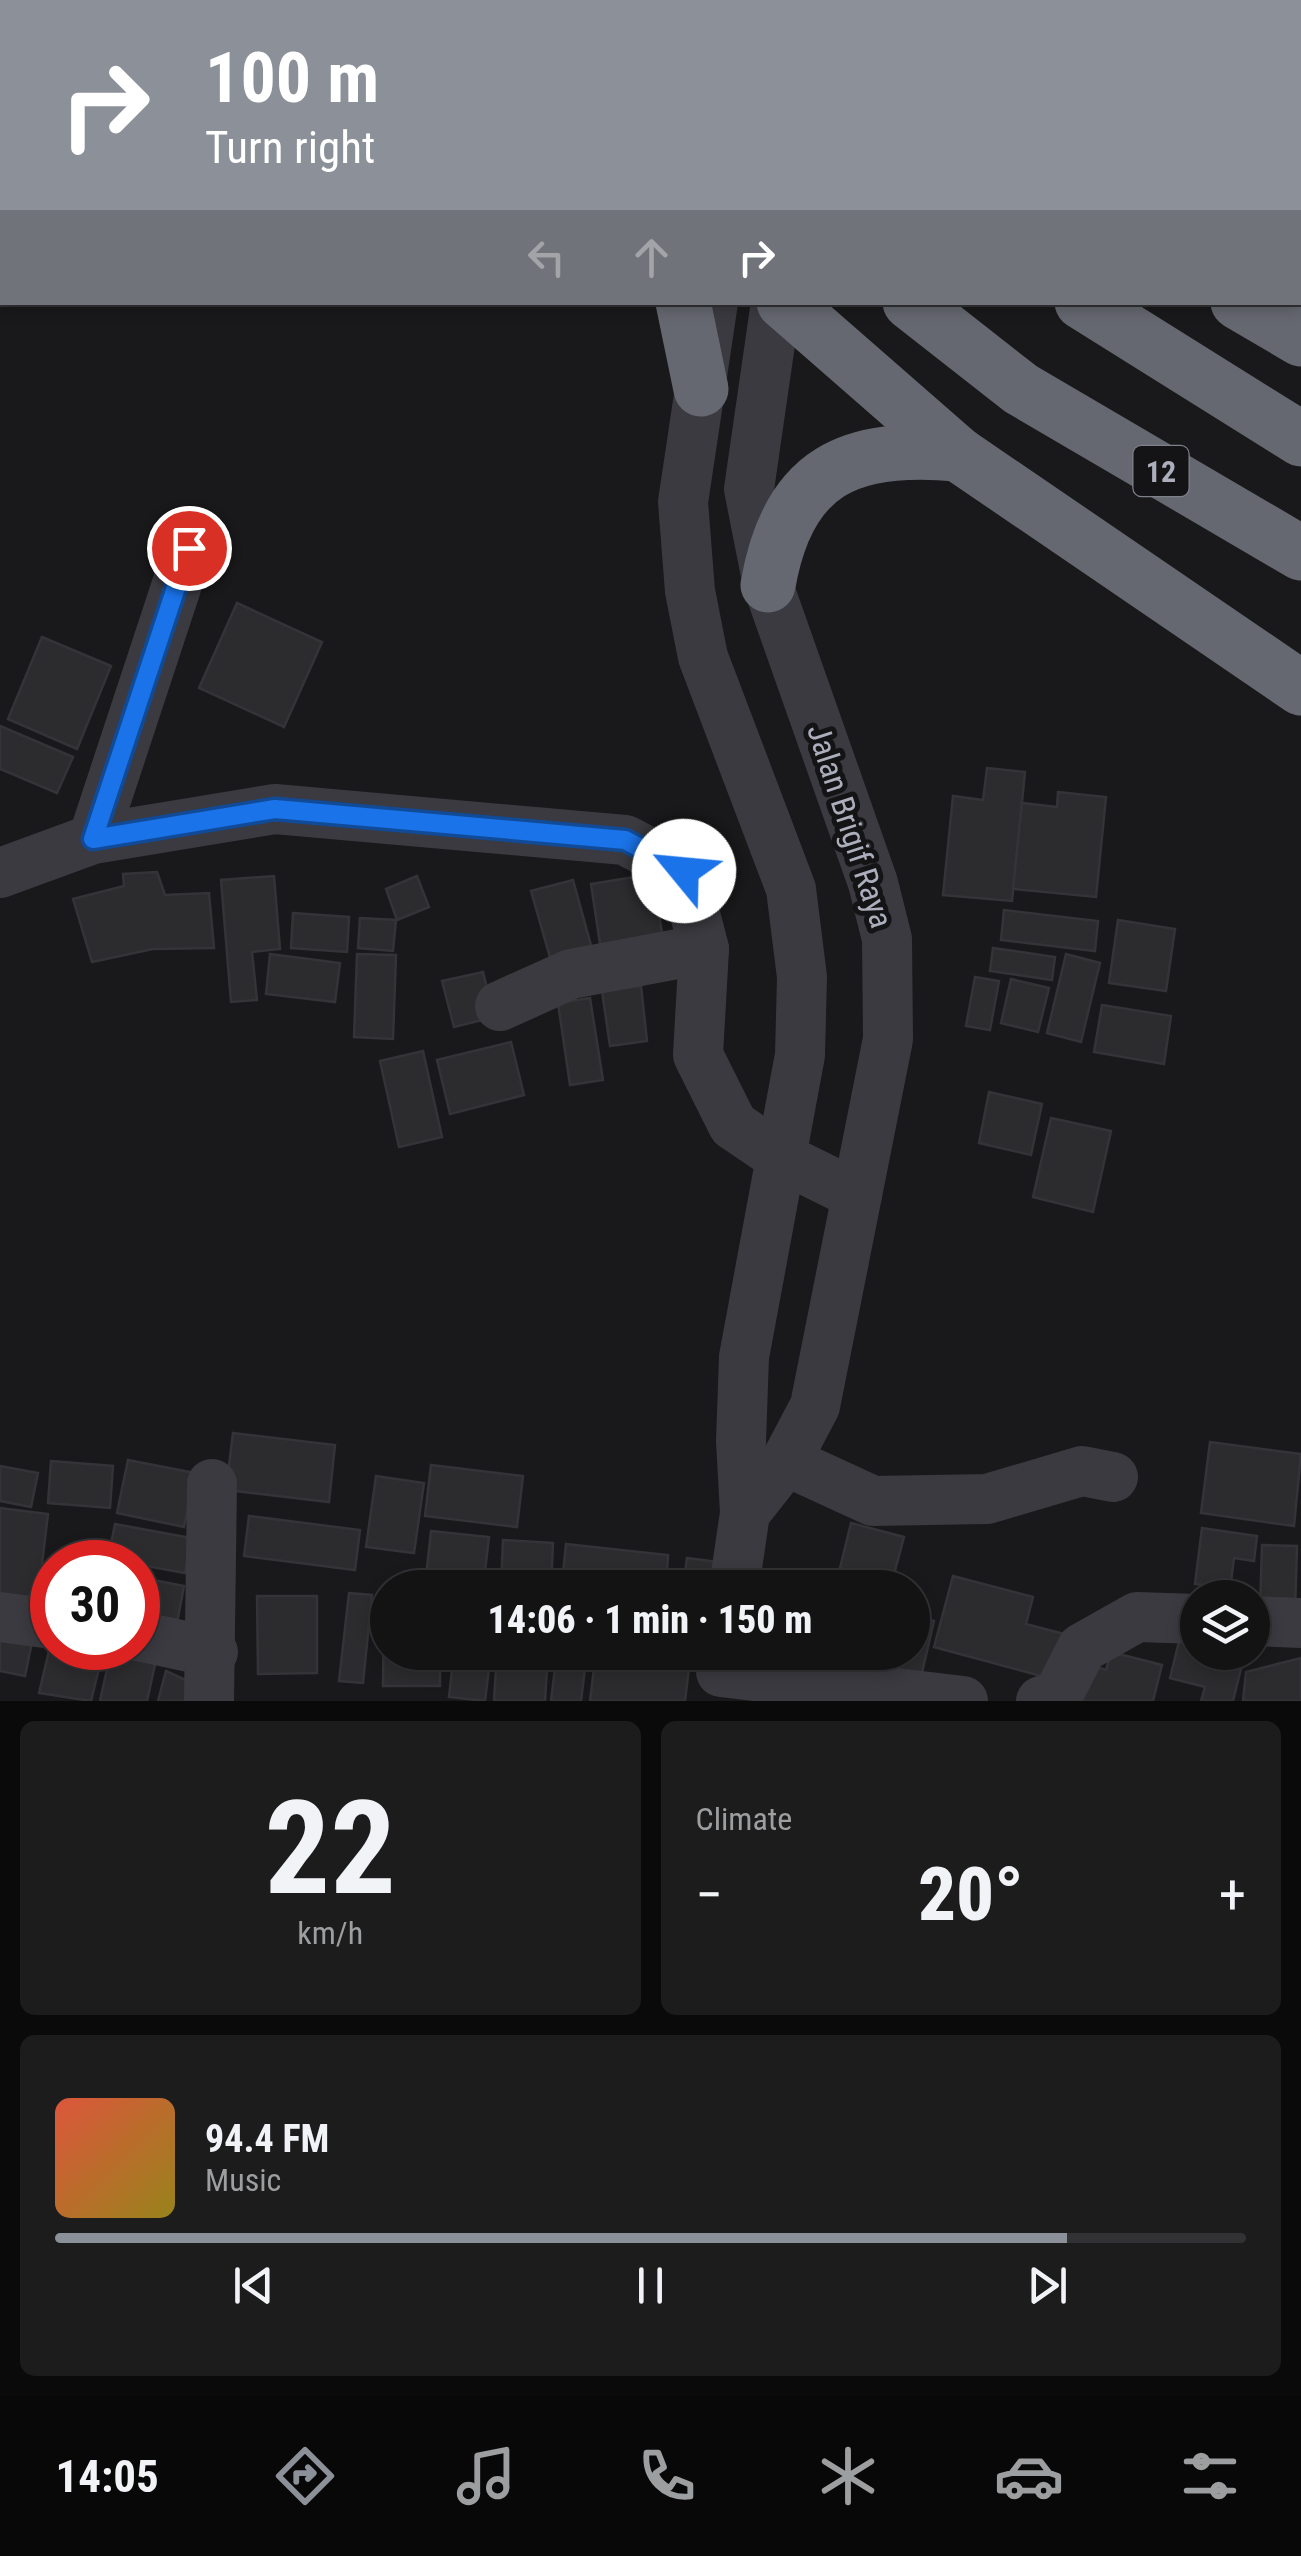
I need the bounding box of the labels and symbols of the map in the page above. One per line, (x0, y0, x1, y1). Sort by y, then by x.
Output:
road number: 12 (1134, 446, 1188, 496)
pin (147, 506, 232, 591)
street label: Jalan Brigif Raya (799, 719, 901, 933)
position arrow (632, 819, 736, 923)
speed limit sign: 30 (30, 1540, 160, 1670)

